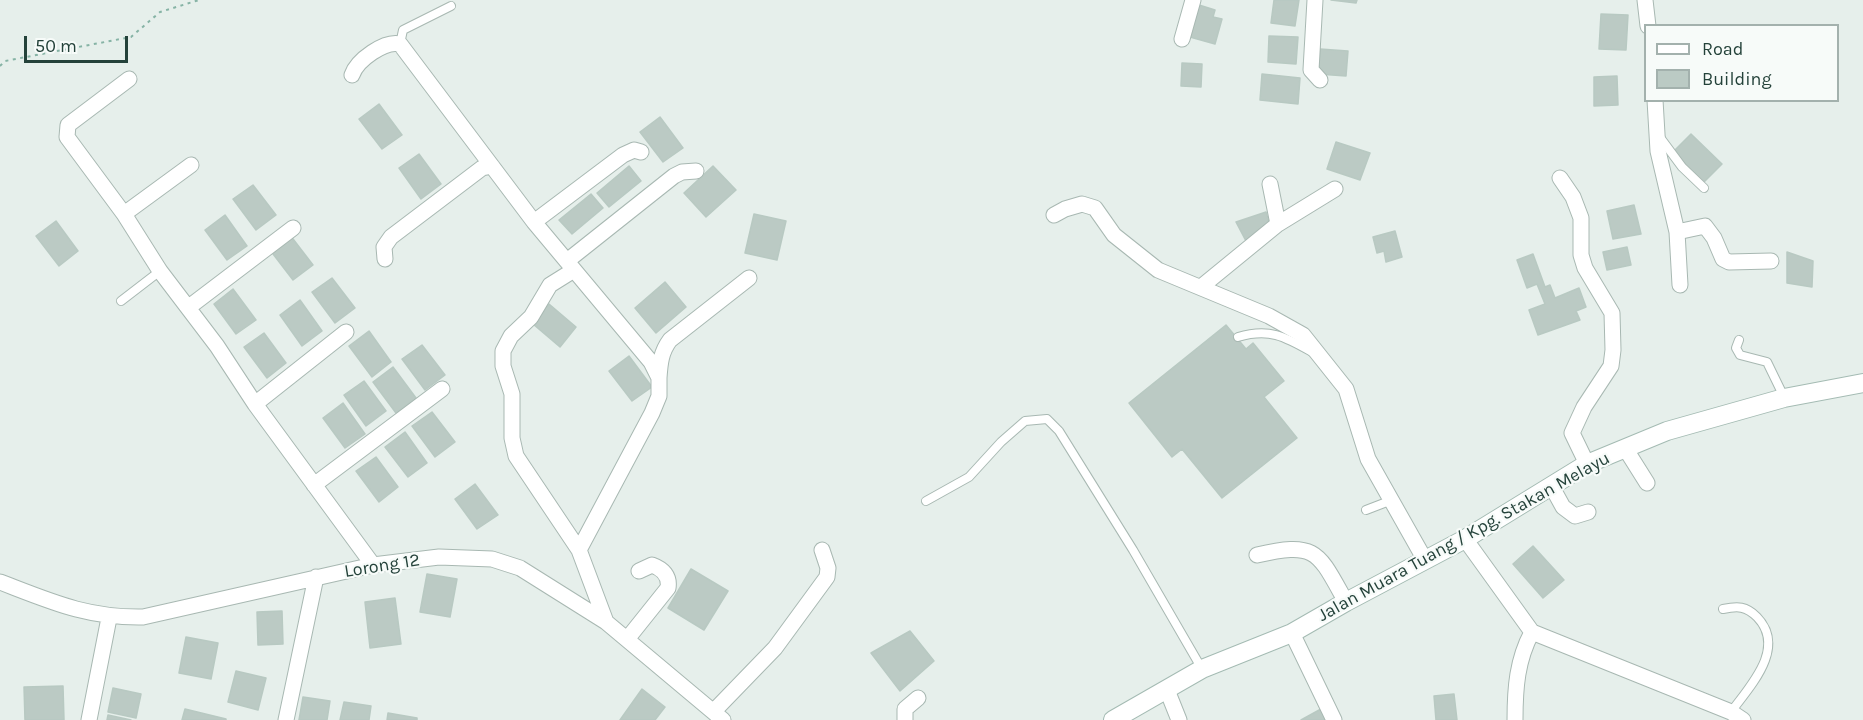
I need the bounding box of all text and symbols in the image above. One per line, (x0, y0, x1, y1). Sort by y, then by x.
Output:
scale bar (27, 24, 130, 62)
legend (1644, 24, 1839, 102)
text: 50 m (35, 35, 77, 57)
text: Road (1702, 38, 1743, 60)
text: Building (1702, 68, 1772, 90)
street label: Jalan Muara Tuang / Kpg. Stakan Melayu (1314, 447, 1614, 627)
street label: Lorong 12 (343, 549, 421, 583)

